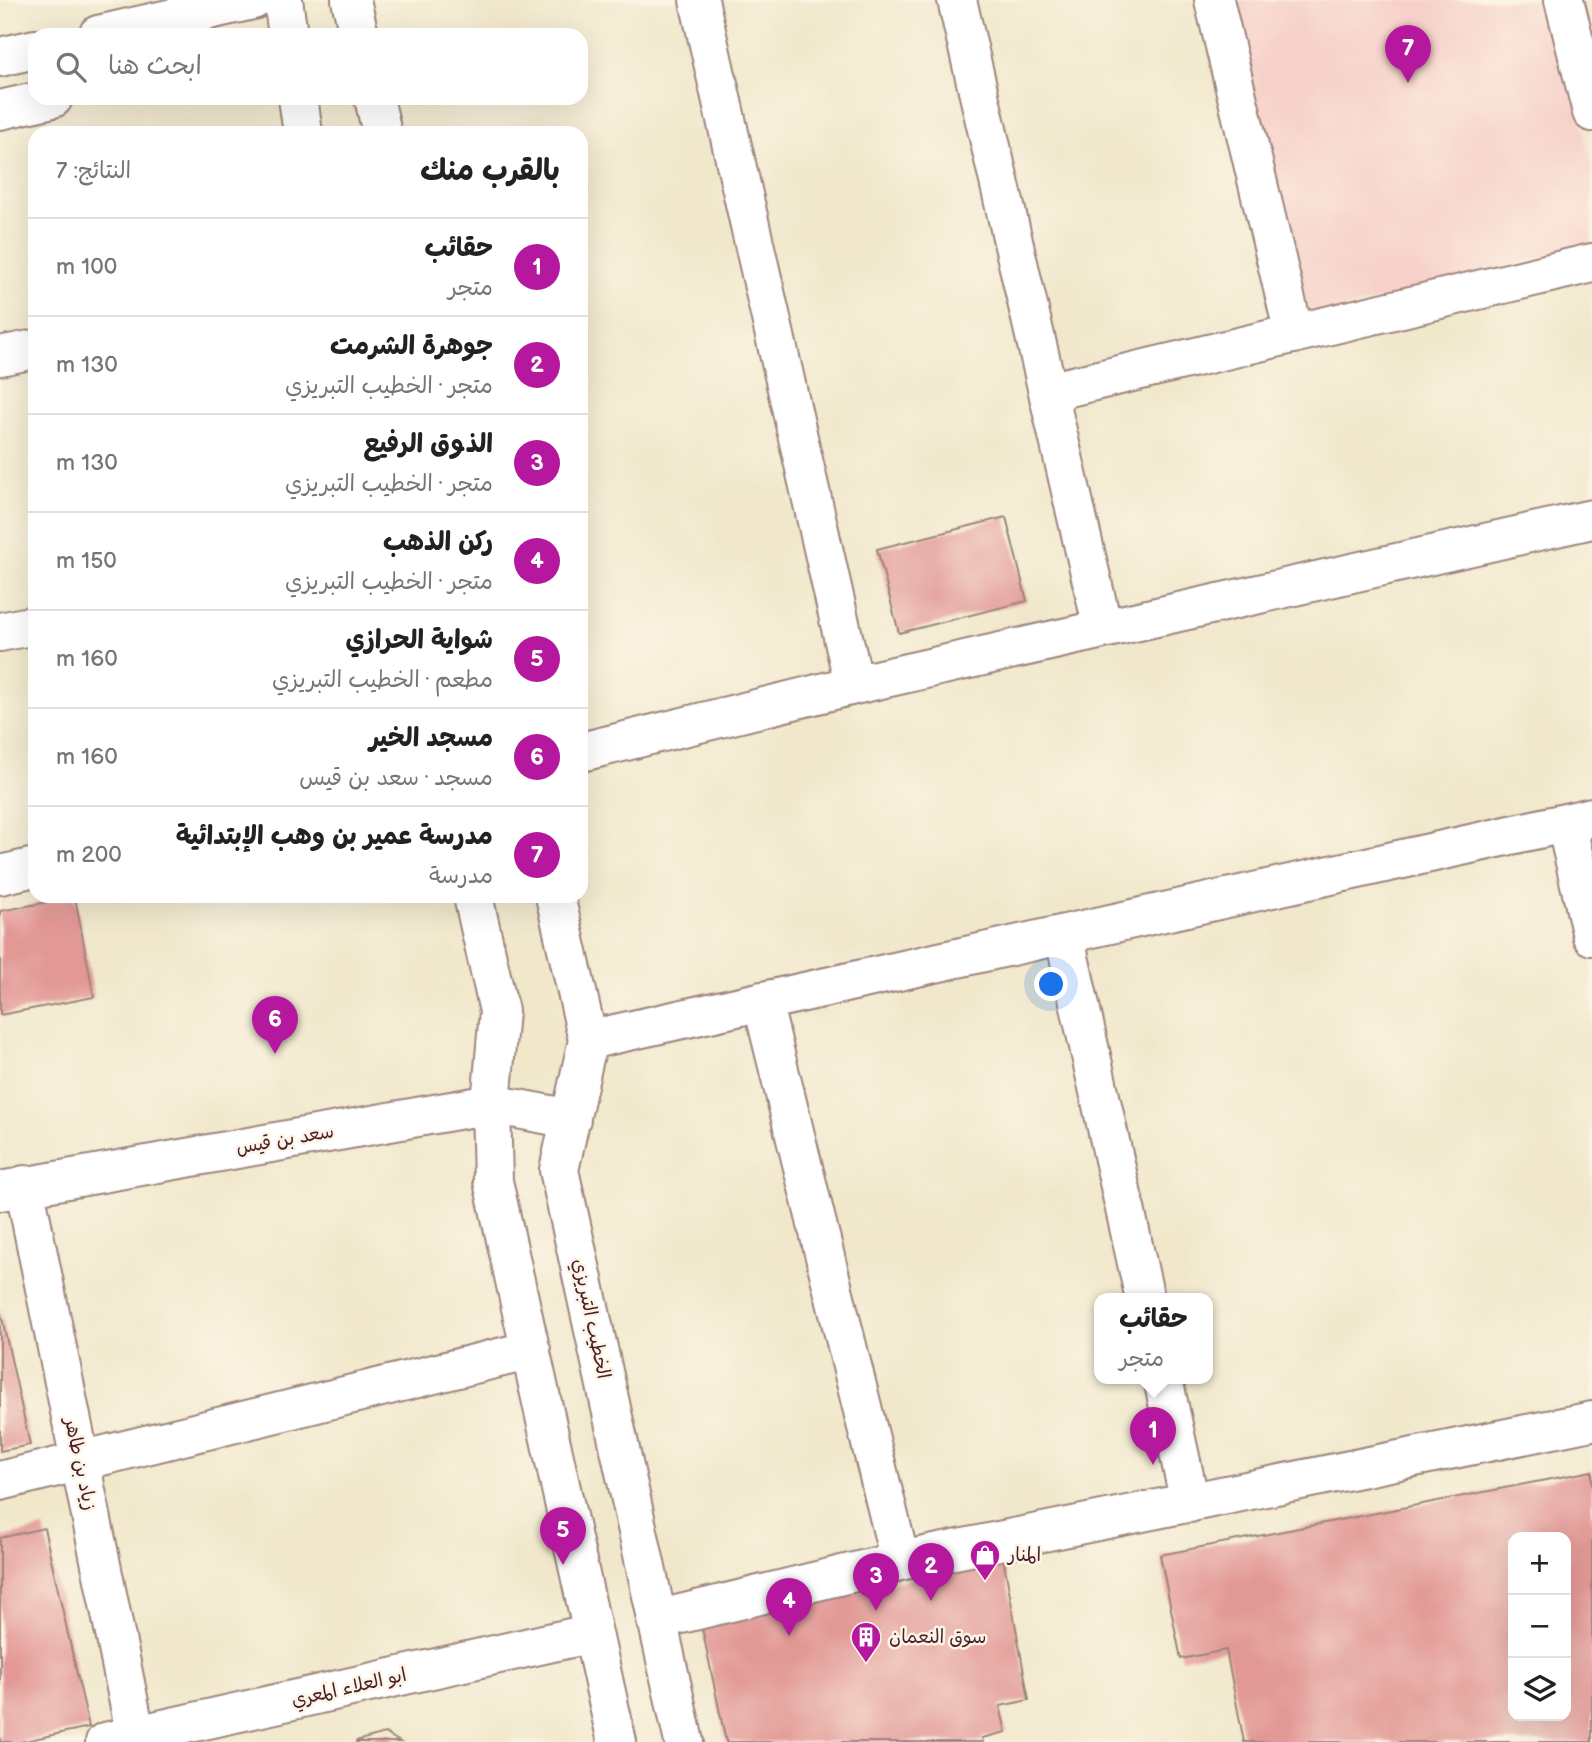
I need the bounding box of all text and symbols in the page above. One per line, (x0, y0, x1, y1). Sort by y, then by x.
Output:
pin: 7 (1385, 25, 1431, 83)
search box (28, 28, 588, 105)
icon: search (52, 48, 90, 86)
text: ابحث هنا (108, 51, 202, 82)
text: بالقرب منك (420, 153, 560, 189)
text: النتائج: 7 (56, 157, 131, 185)
text: حقائب (424, 233, 493, 264)
text: 100 m (56, 253, 117, 281)
text: 1 (532, 253, 542, 281)
text: متجر (448, 274, 493, 302)
text: جوهرة الشرمت (330, 331, 493, 362)
text: 130 m (56, 351, 118, 379)
text: 2 (530, 351, 544, 379)
text: متجر · الخطيب التبريزي (285, 372, 493, 400)
text: الذوق الرفيع (363, 429, 493, 460)
text: 130 m (56, 449, 118, 477)
text: 3 (530, 449, 544, 477)
text: متجر · الخطيب التبريزي (285, 470, 493, 498)
text: ركن الذهب (383, 527, 493, 558)
text: 150 m (56, 547, 117, 575)
text: 4 (530, 547, 544, 575)
text: متجر · الخطيب التبريزي (285, 568, 493, 596)
text: شواية الحرازي (345, 625, 493, 656)
text: 160 m (56, 645, 118, 673)
text: 5 (530, 645, 544, 673)
text: مطعم · الخطيب التبريزي (272, 666, 493, 694)
text: مسجد الخير (369, 723, 493, 754)
text: 160 m (56, 743, 118, 771)
text: 6 (530, 743, 544, 771)
text: مسجد · سعد بن قيس (299, 764, 493, 792)
text: مدرسة عمير بن وهب الإبتدائية (176, 821, 493, 852)
text: 200 m (56, 841, 122, 869)
text: 7 (531, 841, 543, 869)
text: مدرسة (429, 862, 493, 890)
your location (1034, 967, 1068, 1001)
pin: 6 (252, 996, 298, 1054)
street label: سعد بن قيس (234, 1120, 336, 1160)
street label: الخطيب التبريزي (565, 1257, 615, 1382)
popup (1094, 1293, 1213, 1384)
text: حقائب (1119, 1304, 1188, 1335)
text: متجر (1119, 1345, 1164, 1373)
pin: 1 (1130, 1407, 1176, 1465)
street label: زياد بن طاهر (59, 1414, 101, 1512)
pin: 5 (540, 1507, 586, 1565)
map controls (1508, 1532, 1571, 1721)
button: + (1508, 1532, 1571, 1595)
shop icon: المنار (968, 1538, 1002, 1582)
pin: 2 (908, 1543, 954, 1601)
place label: المنار (1006, 1544, 1041, 1567)
pin: 3 (853, 1553, 899, 1611)
pin: 4 (766, 1578, 812, 1636)
button: − (1508, 1595, 1571, 1658)
building icon: سوق النعمان (849, 1620, 883, 1664)
place label: سوق النعمان (889, 1626, 986, 1649)
button: layers (1508, 1658, 1571, 1721)
street label: ابو العلاء المعري (289, 1664, 409, 1714)

